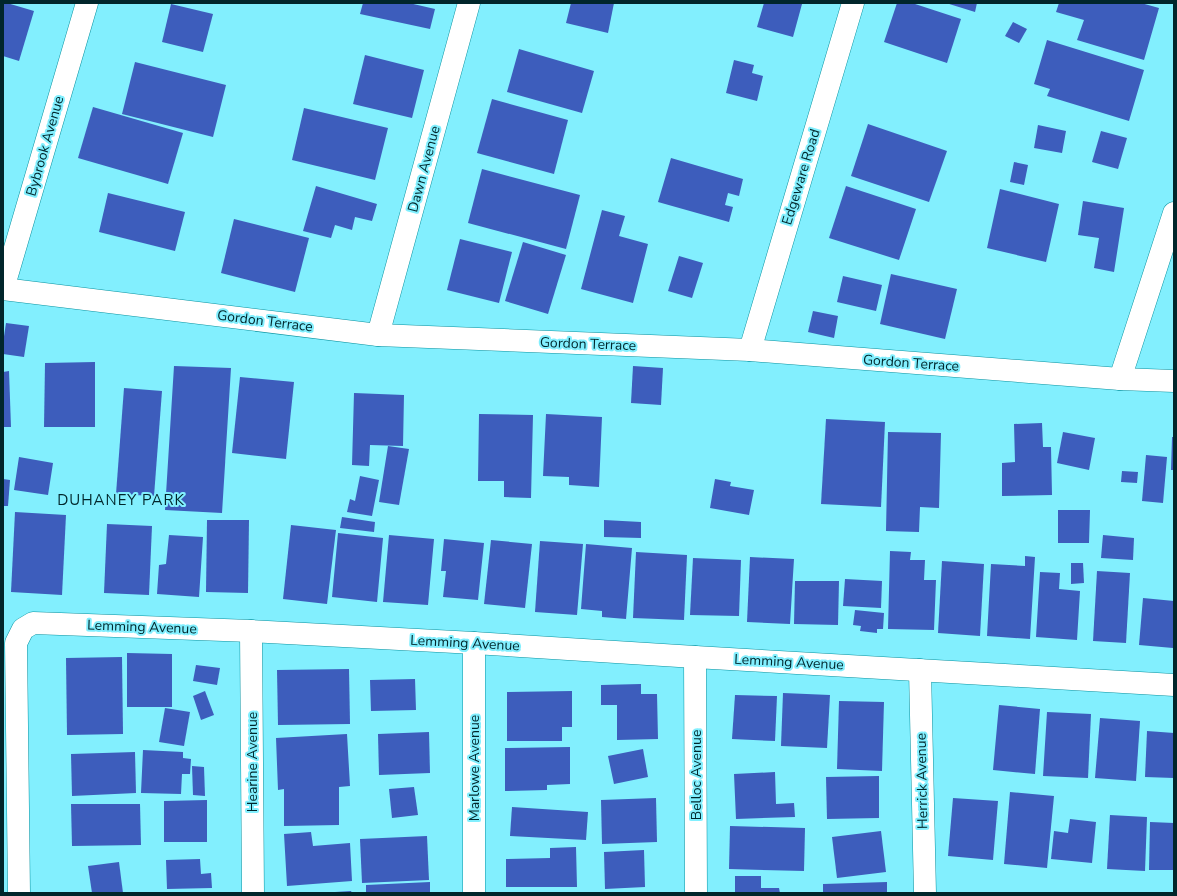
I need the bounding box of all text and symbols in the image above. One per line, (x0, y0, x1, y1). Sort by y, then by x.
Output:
street label: Bybrook Avenue (22, 94, 68, 198)
street label: Dawn Avenue (403, 124, 445, 214)
street label: Edgeware Road (777, 127, 825, 227)
street label: Gordon Terrace (216, 306, 314, 336)
street label: Gordon Terrace (540, 333, 636, 355)
street label: Gordon Terrace (862, 350, 960, 376)
district label: DUHANEY PARK (57, 490, 185, 510)
street label: Lemming Avenue (87, 616, 197, 638)
street label: Lemming Avenue (410, 631, 520, 655)
street label: Lemming Avenue (734, 650, 844, 674)
street label: Hearine Avenue (243, 712, 262, 812)
street label: Marlowe Avenue (465, 715, 484, 821)
street label: Belloc Avenue (687, 730, 706, 820)
street label: Herrick Avenue (912, 733, 932, 829)

